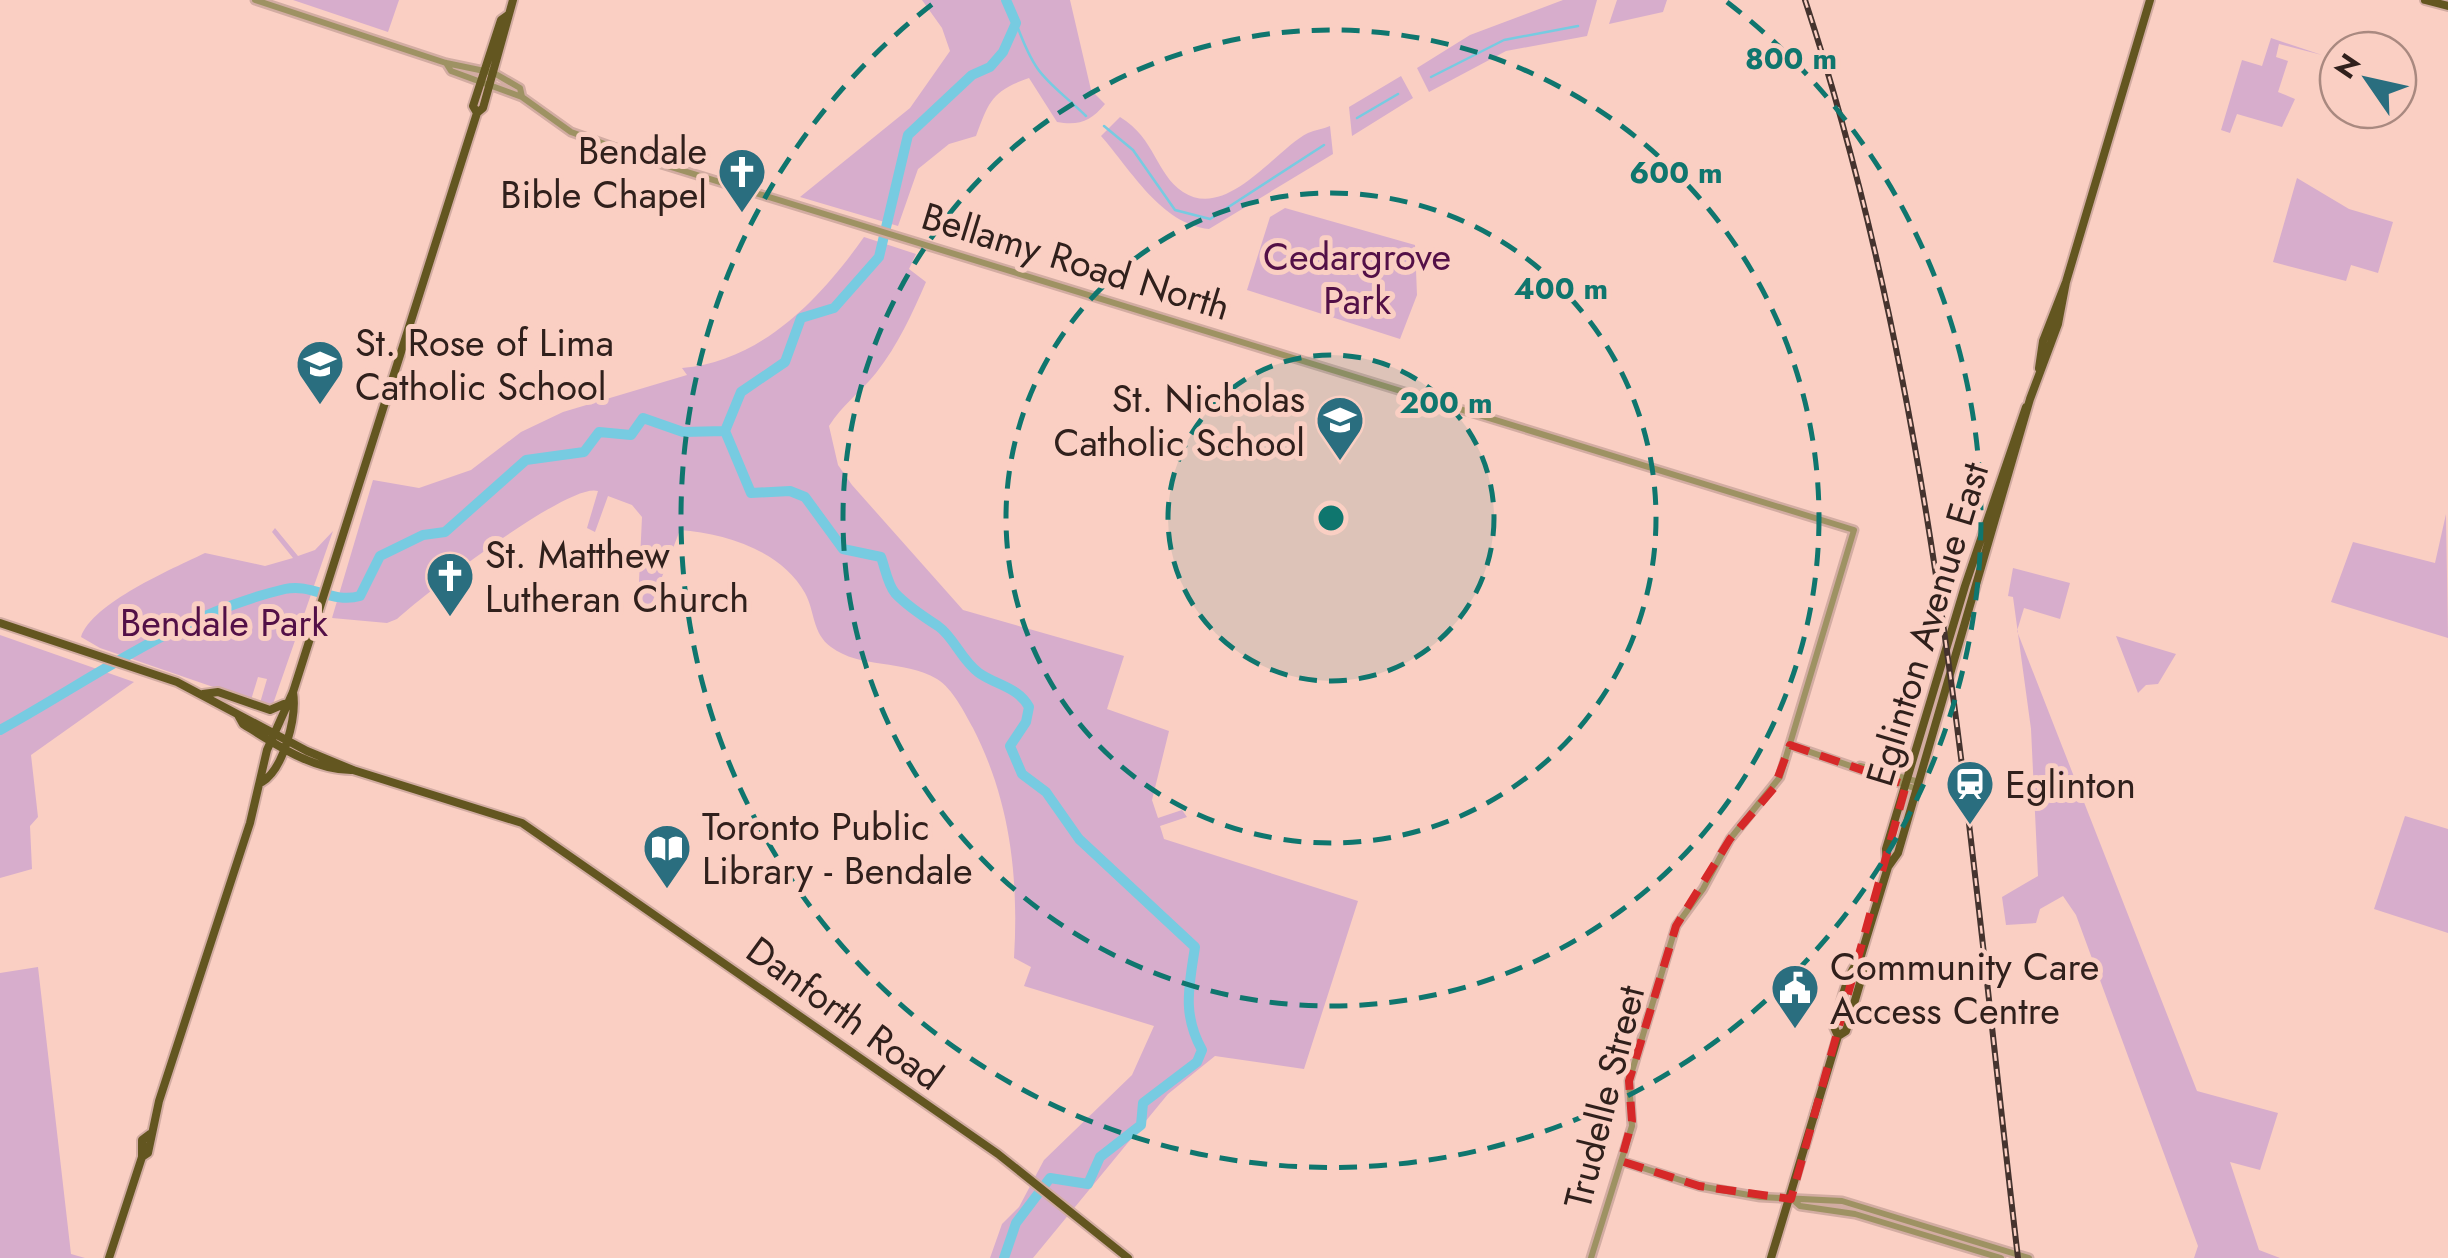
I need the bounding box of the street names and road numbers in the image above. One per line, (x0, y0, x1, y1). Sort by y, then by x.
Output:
street label: Bellamy Road North (915, 188, 1237, 334)
street label: Eglinton Avenue East (1852, 455, 2002, 793)
street label: Danforth Road (735, 923, 955, 1103)
street label: Trudelle Street (1550, 980, 1658, 1214)

